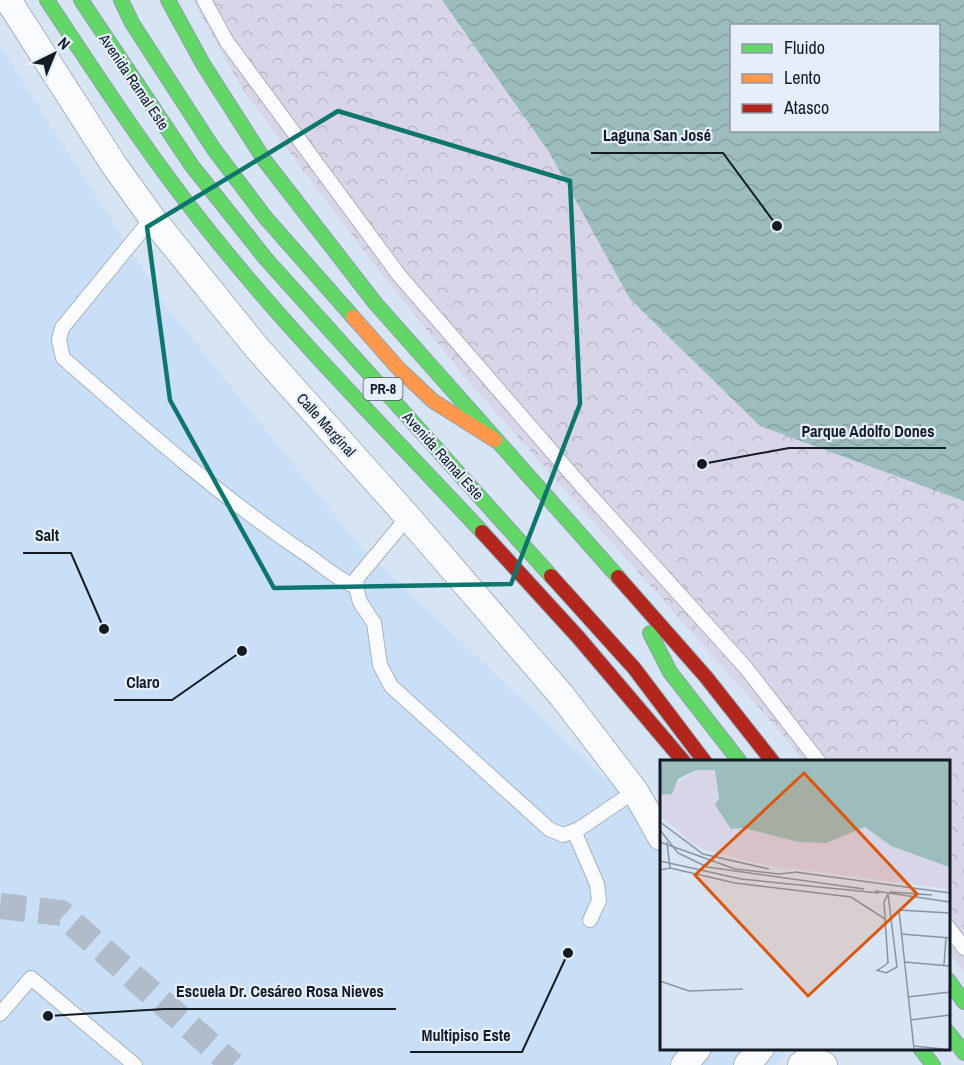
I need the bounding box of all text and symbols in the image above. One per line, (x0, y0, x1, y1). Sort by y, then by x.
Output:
north arrow (24, 24, 84, 84)
legend (730, 24, 940, 132)
street label: Avenida Ramal Este (94, 29, 174, 134)
text: N (53, 32, 75, 54)
text: Fluido (784, 35, 825, 60)
text: Lento (784, 65, 821, 90)
text: Atasco (783, 95, 829, 120)
callout: Laguna San José (591, 119, 723, 153)
text: Laguna San José (603, 124, 711, 146)
road number: PR-8 (364, 378, 403, 400)
street label: Calle Marginal (292, 388, 361, 461)
street label: Avenida Ramal Este (397, 406, 489, 504)
callout: Parque Adolfo Dones (789, 414, 946, 448)
text: Parque Adolfo Dones (802, 420, 934, 442)
callout: Salt (23, 519, 71, 553)
text: Salt (35, 524, 60, 546)
callout: Claro (114, 666, 172, 700)
text: Claro (126, 671, 160, 693)
inset map (660, 760, 949, 1050)
callout: Escuela Dr. Cesáreo Rosa Nieves (164, 975, 396, 1009)
text: Escuela Dr. Cesáreo Rosa Nieves (176, 980, 384, 1002)
callout: Multipiso Este (410, 1018, 522, 1052)
text: Multipiso Este (422, 1024, 510, 1046)

